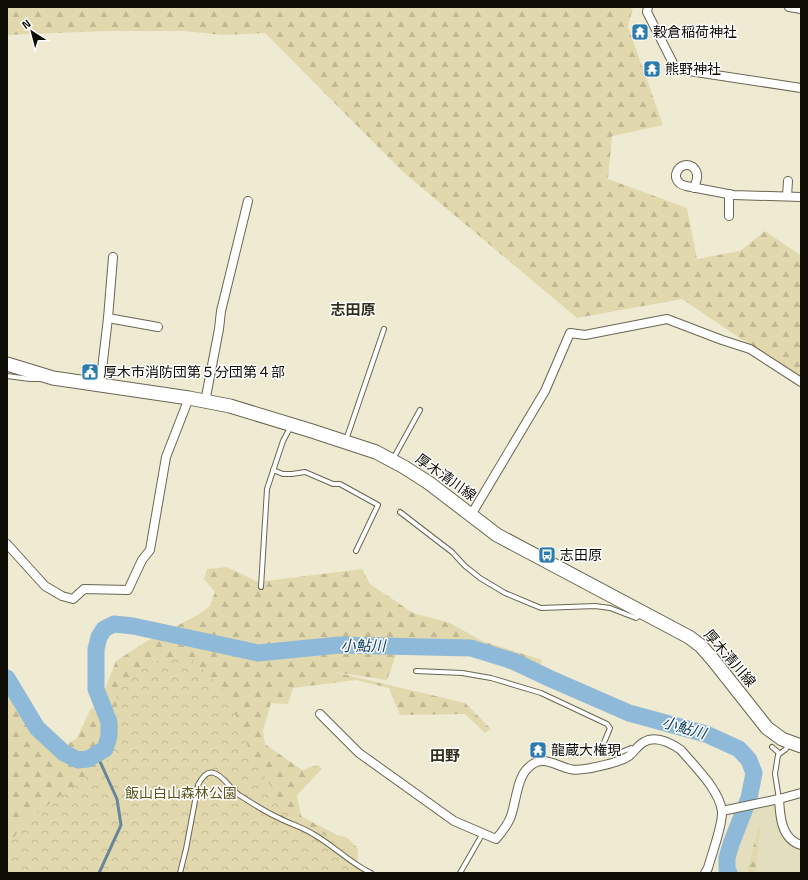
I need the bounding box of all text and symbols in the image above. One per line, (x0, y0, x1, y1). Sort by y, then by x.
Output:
north arrow (12, 12, 52, 52)
text: N (18, 15, 34, 33)
place label: 穀倉稲荷神社 (653, 21, 737, 42)
temple icon: 穀倉稲荷神社 (630, 22, 650, 42)
place label: 熊野神社 (665, 58, 721, 79)
temple icon: 熊野神社 (642, 59, 662, 79)
district label: 志田原 (330, 298, 376, 321)
place label: 厚木市消防団第５分団第４部 (103, 361, 285, 382)
public building icon: 厚木市消防団第５分団第４部 (80, 362, 100, 382)
street label: 厚木清川線 (412, 448, 481, 505)
place label: 志田原 (560, 544, 602, 565)
bus stop icon: 志田原 (537, 545, 557, 565)
street label: 厚木清川線 (699, 624, 761, 691)
water label: 小鮎川 (340, 634, 387, 657)
water label: 小鮎川 (659, 710, 711, 745)
place label: 龍蔵大権現 (551, 739, 621, 760)
temple icon: 龍蔵大権現 (528, 740, 548, 760)
district label: 田野 (430, 744, 460, 767)
park label: 飯山白山森林公園 (125, 782, 237, 803)

